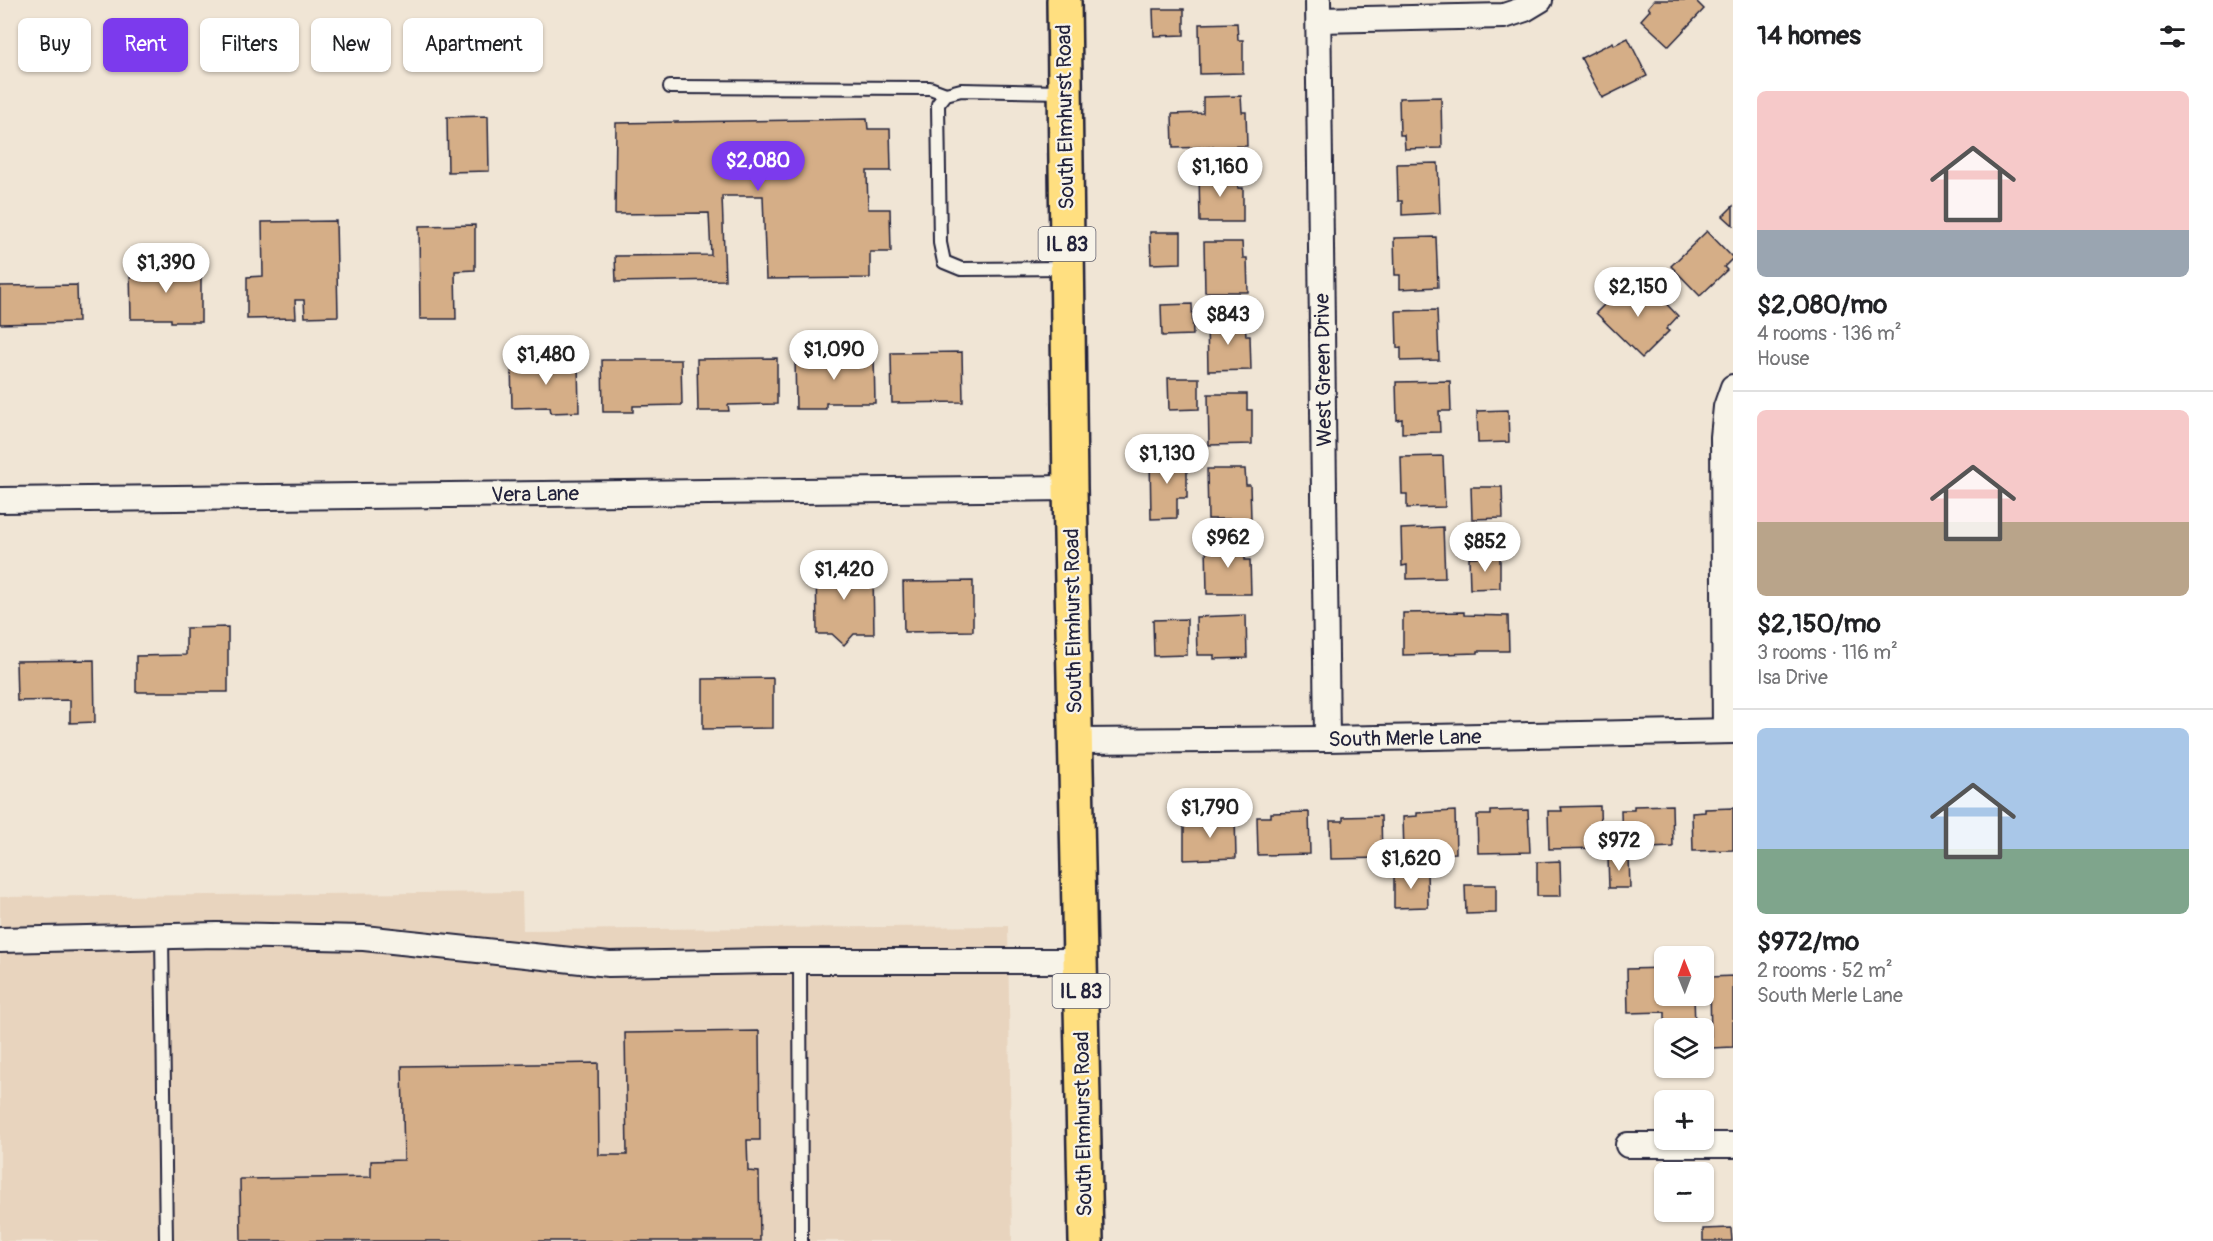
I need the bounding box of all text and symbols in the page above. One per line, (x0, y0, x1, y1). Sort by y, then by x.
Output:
chip: Buy (18, 18, 91, 72)
chip: Rent (103, 18, 188, 72)
chip: Filters (200, 18, 299, 72)
chip: New (311, 18, 391, 72)
chip: Apartment (403, 18, 543, 72)
text: 14 homes (1757, 20, 1861, 52)
icon: filters (2156, 20, 2189, 53)
street label: South Elmhurst Road (1050, 24, 1081, 210)
icon: home (1919, 130, 2027, 238)
pin: $2,080 (709, 141, 807, 192)
pin: $1,160 (1171, 147, 1269, 198)
text: $2,080 (726, 148, 790, 173)
text: $1,160 (1192, 154, 1248, 179)
road number: IL 83 (1038, 227, 1096, 261)
pin: $1,390 (117, 243, 215, 294)
text: $1,390 (137, 250, 195, 275)
pin: $2,150 (1589, 267, 1687, 318)
text: $2,150 (1608, 274, 1668, 299)
text: $2,080/mo (1757, 289, 1887, 321)
street label: West Green Drive (1309, 292, 1338, 447)
pin: $843 (1192, 295, 1264, 346)
text: $843 (1206, 302, 1250, 327)
text: 4 rooms · 136 m² (1757, 321, 1902, 346)
pin: $1,090 (785, 330, 883, 381)
pin: $1,480 (497, 335, 595, 386)
text: $1,090 (803, 337, 865, 362)
text: $1,480 (516, 342, 576, 367)
text: House (1757, 346, 1809, 371)
pin: $1,130 (1118, 434, 1216, 485)
text: $1,130 (1139, 441, 1195, 466)
icon: home (1919, 449, 2027, 557)
street label: Vera Lane (491, 480, 580, 509)
pin: $962 (1192, 518, 1264, 569)
pin: $852 (1449, 522, 1521, 573)
text: $962 (1206, 525, 1250, 550)
street label: South Elmhurst Road (1058, 528, 1089, 714)
text: $852 (1464, 529, 1506, 554)
pin: $1,420 (795, 550, 893, 601)
text: $1,420 (814, 557, 874, 582)
text: $2,150/mo (1757, 608, 1881, 640)
text: 3 rooms · 116 m² (1757, 640, 1898, 665)
text: Isa Drive (1757, 665, 1828, 690)
street label: South Merle Lane (1328, 724, 1482, 753)
icon: home (1919, 767, 2027, 875)
pin: $1,790 (1161, 788, 1259, 839)
text: $1,790 (1181, 795, 1239, 820)
pin: $972 (1583, 821, 1655, 872)
text: $972 (1598, 828, 1640, 853)
pin: $1,620 (1362, 839, 1460, 890)
text: $1,620 (1381, 846, 1441, 871)
text: $972/mo (1757, 926, 1859, 958)
north arrow (1654, 946, 1714, 1006)
map controls (1654, 946, 1714, 1222)
text: 2 rooms · 52 m² (1757, 958, 1893, 983)
road number: IL 83 (1052, 974, 1110, 1008)
text: South Merle Lane (1757, 983, 1903, 1008)
button: layers (1654, 1018, 1714, 1078)
street label: South Elmhurst Road (1068, 1031, 1099, 1217)
button: + (1654, 1090, 1714, 1150)
button: − (1654, 1162, 1714, 1222)

